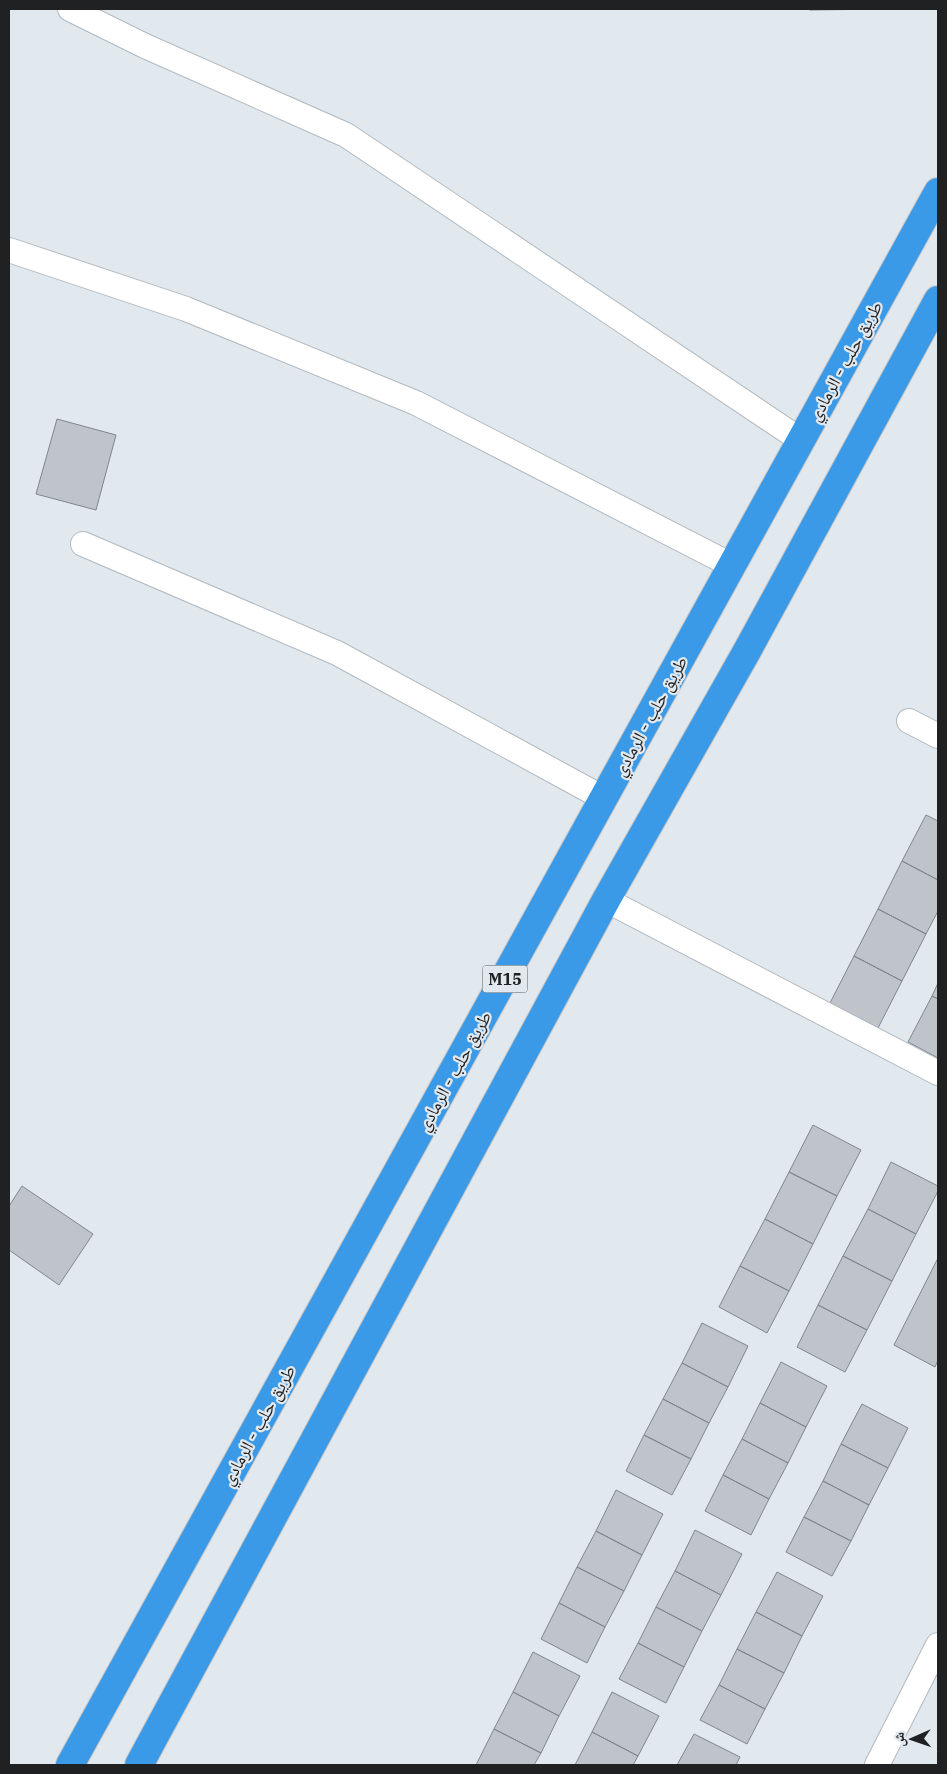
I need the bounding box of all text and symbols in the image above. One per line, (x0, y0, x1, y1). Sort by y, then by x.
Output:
street label: طريق حلب - الرمادي (803, 297, 891, 427)
street label: طريق حلب - الرمادي (608, 652, 696, 782)
road number: M15 (482, 966, 528, 992)
street label: طريق حلب - الرمادي (412, 1007, 500, 1137)
street label: طريق حلب - الرمادي (216, 1361, 304, 1491)
north arrow (887, 1714, 937, 1764)
text: ش (890, 1732, 908, 1747)

